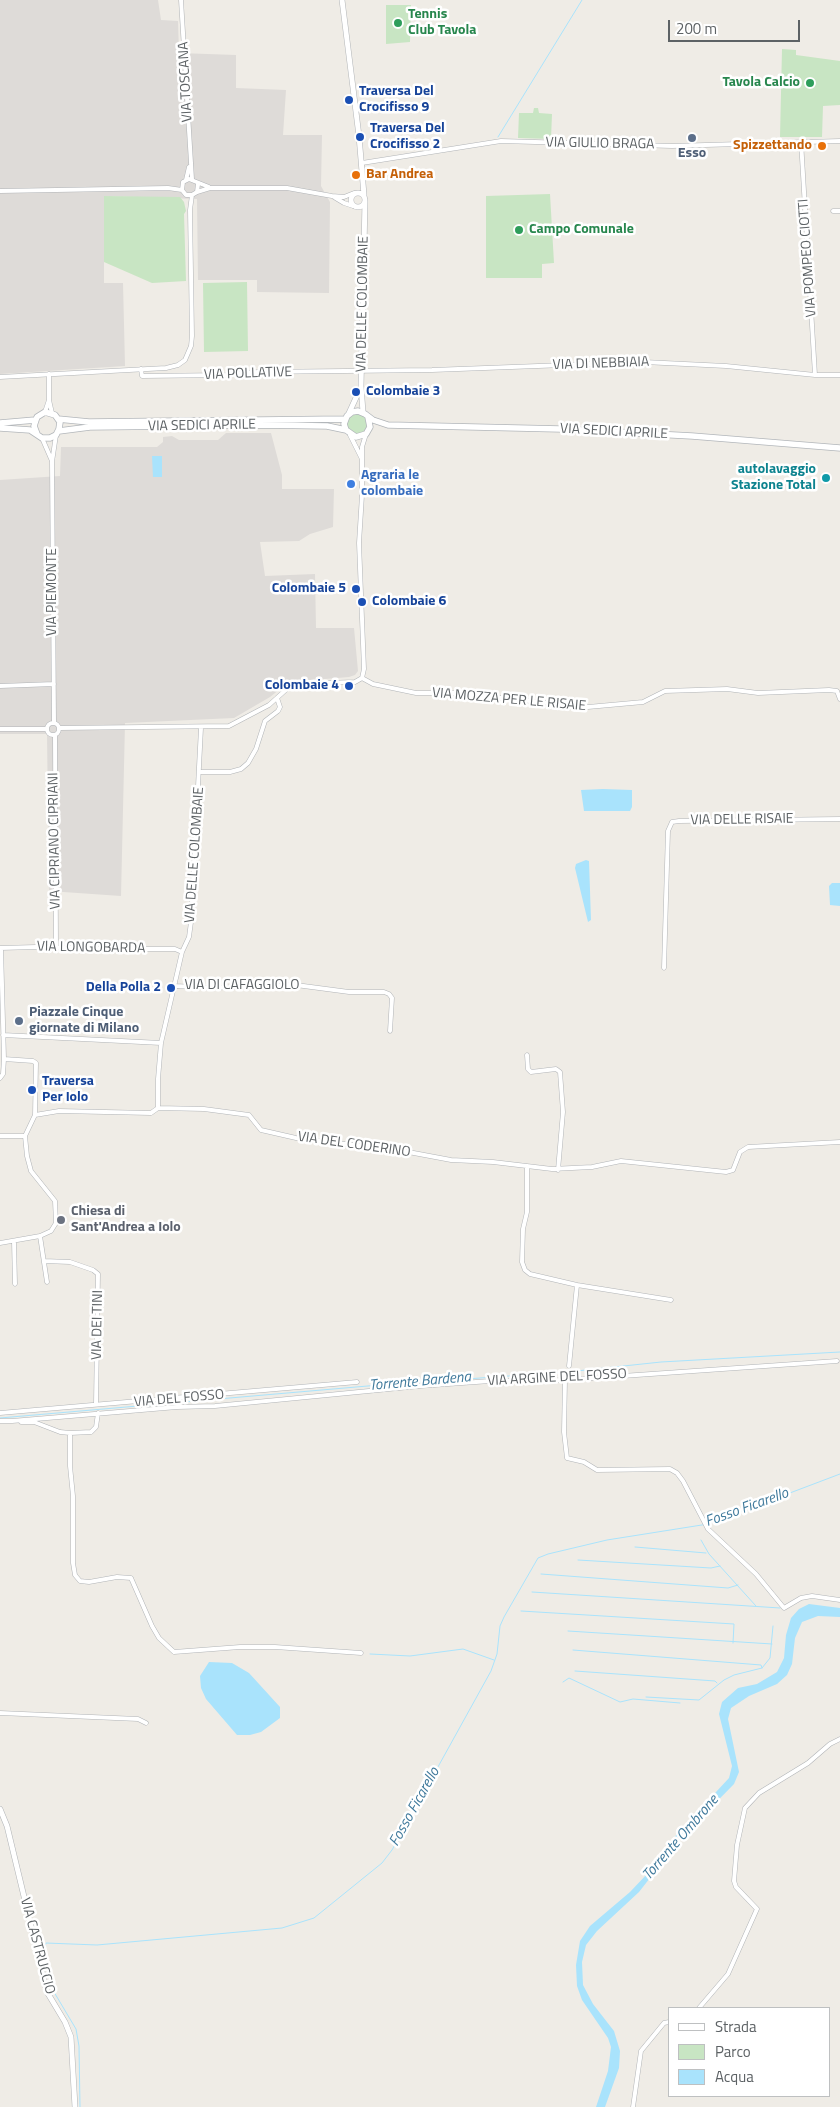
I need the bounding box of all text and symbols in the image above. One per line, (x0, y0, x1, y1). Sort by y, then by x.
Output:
place label: Tennis Club Tavola (408, 7, 477, 40)
scale bar (670, 10, 802, 42)
marker: Tennis Club Tavola (392, 17, 404, 29)
text: 200 m (676, 17, 717, 40)
street label: VIA TOSCANA (175, 41, 197, 123)
place label: Tavola Calcio (722, 75, 800, 91)
marker: Tavola Calcio (804, 77, 816, 89)
place label: Traversa Del Crocifisso 9 (359, 84, 434, 116)
marker: Traversa Del Crocifisso 9 (343, 94, 355, 106)
place label: Traversa Del Crocifisso 2 (370, 121, 445, 154)
marker: Traversa Del Crocifisso 2 (354, 131, 366, 143)
marker: Esso (686, 132, 698, 144)
street label: VIA GIULIO BRAGA (545, 135, 655, 153)
place label: Spizzettando (733, 138, 812, 154)
marker: Spizzettando (816, 140, 828, 152)
place label: Esso (678, 146, 706, 162)
place label: Bar Andrea (366, 167, 433, 183)
marker: Bar Andrea (350, 169, 362, 181)
street label: VIA POMPEO CIOTTI (795, 198, 821, 318)
place label: Campo Comunale (529, 222, 634, 238)
marker: Campo Comunale (513, 224, 525, 236)
street label: VIA DELLE COLOMBAIE (353, 236, 373, 372)
street label: VIA DI NEBBIAIA (552, 354, 650, 374)
street label: VIA POLLATIVE (204, 364, 292, 384)
place label: Colombaie 3 (366, 384, 440, 400)
marker: Colombaie 3 (350, 386, 362, 398)
street label: VIA SEDICI APRILE (148, 417, 256, 435)
street label: VIA SEDICI APRILE (560, 421, 668, 443)
place label: autolavaggio Stazione Total (731, 462, 816, 494)
place label: Agraria le colombaie (361, 468, 423, 501)
marker: autolavaggio Stazione Total (820, 472, 832, 484)
marker: Agraria le colombaie (345, 478, 357, 490)
street label: VIA PIEMONTE (45, 548, 61, 636)
place label: Colombaie 5 (272, 581, 346, 597)
marker: Colombaie 5 (350, 583, 362, 595)
place label: Colombaie 6 (372, 594, 446, 610)
marker: Colombaie 6 (356, 596, 368, 608)
place label: Colombaie 4 (265, 678, 339, 694)
marker: Colombaie 4 (343, 680, 355, 692)
street label: VIA MOZZA PER LE RISAIE (431, 685, 587, 715)
street label: VIA CIPRIANO CIPRIANI (45, 772, 65, 910)
street label: VIA DELLE COLOMBAIE (182, 786, 208, 924)
street label: VIA DELLE RISAIE (690, 811, 794, 829)
street label: VIA LONGOBARDA (37, 939, 145, 957)
street label: VIA DI CAFAGGIOLO (184, 978, 300, 994)
place label: Della Polla 2 (86, 980, 161, 996)
marker: Della Polla 2 (165, 982, 177, 994)
place label: Piazzale Cinque giornate di Milano (29, 1005, 139, 1038)
marker: Piazzale Cinque giornate di Milano (13, 1015, 25, 1027)
place label: Traversa Per Iolo (42, 1074, 94, 1106)
marker: Traversa Per Iolo (26, 1084, 38, 1096)
street label: VIA DEL CODERINO (296, 1129, 412, 1161)
place label: Chiesa di Sant'Andrea a Iolo (71, 1204, 181, 1236)
marker: Chiesa di Sant'Andrea a Iolo (55, 1214, 67, 1226)
street label: VIA DEI TINI (89, 1290, 107, 1360)
street label: VIA ARGINE DEL FOSSO (487, 1366, 627, 1390)
water label: Torrente Bardena (368, 1369, 472, 1395)
street label: VIA DEL FOSSO (133, 1387, 225, 1411)
water label: Fosso Ficarello (703, 1485, 791, 1531)
water label: Fosso Ficarello (386, 1765, 444, 1849)
water label: Torrente Ombrone (639, 1792, 723, 1884)
street label: VIA CASTRUCCIO (16, 1896, 58, 1996)
legend (668, 2007, 830, 2097)
text: Strada (715, 2015, 756, 2038)
text: Parco (715, 2040, 751, 2063)
text: Acqua (715, 2065, 754, 2088)

